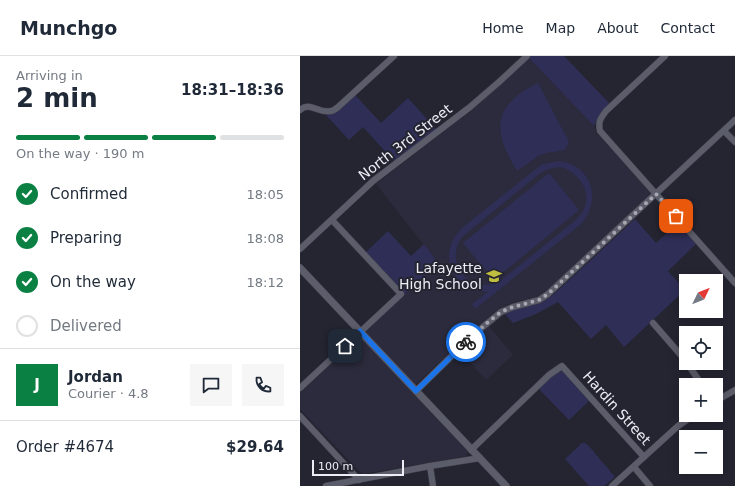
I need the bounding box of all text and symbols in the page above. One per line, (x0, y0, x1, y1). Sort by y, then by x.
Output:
text: Munchgo (20, 17, 117, 39)
text: Home (482, 20, 524, 36)
text: Map (546, 20, 575, 36)
text: About (597, 20, 639, 36)
text: Contact (661, 20, 715, 36)
text: Arriving in (16, 68, 83, 83)
text: 18:31–18:36 (181, 81, 284, 99)
text: 2 min (16, 83, 98, 113)
street label: North 3rd Street (355, 100, 455, 183)
text: On the way · 190 m (16, 146, 144, 161)
icon: check (16, 183, 38, 205)
text: Confirmed (50, 185, 128, 203)
text: 18:05 (247, 187, 284, 202)
pin (659, 199, 693, 233)
icon: bag (665, 205, 687, 227)
icon: check (16, 227, 38, 249)
text: Preparing (50, 229, 122, 247)
text: 18:08 (247, 231, 284, 246)
place label: Lafayette High School (399, 260, 482, 292)
school or university icon: Lafayette High School (485, 267, 503, 285)
icon: check (16, 271, 38, 293)
text: On the way (50, 273, 136, 291)
north arrow (679, 274, 723, 318)
map controls (679, 274, 723, 474)
text: 18:12 (247, 275, 284, 290)
text: Delivered (50, 317, 122, 335)
courier (446, 322, 486, 362)
button: locate (679, 326, 723, 370)
pin (328, 329, 362, 363)
icon: bike (455, 331, 477, 353)
icon: home (334, 335, 356, 357)
button: chat (190, 364, 232, 406)
button: phone (242, 364, 284, 406)
text: Jordan (68, 368, 123, 386)
street label: Hardin Street (580, 368, 654, 448)
text: J (34, 376, 40, 394)
button: + (679, 378, 723, 422)
text: Courier · 4.8 (68, 386, 149, 401)
button: − (679, 430, 723, 474)
text: Order #4674 (16, 438, 114, 456)
text: $29.64 (226, 438, 284, 456)
scale bar (312, 458, 404, 477)
text: 100 m (318, 460, 353, 473)

